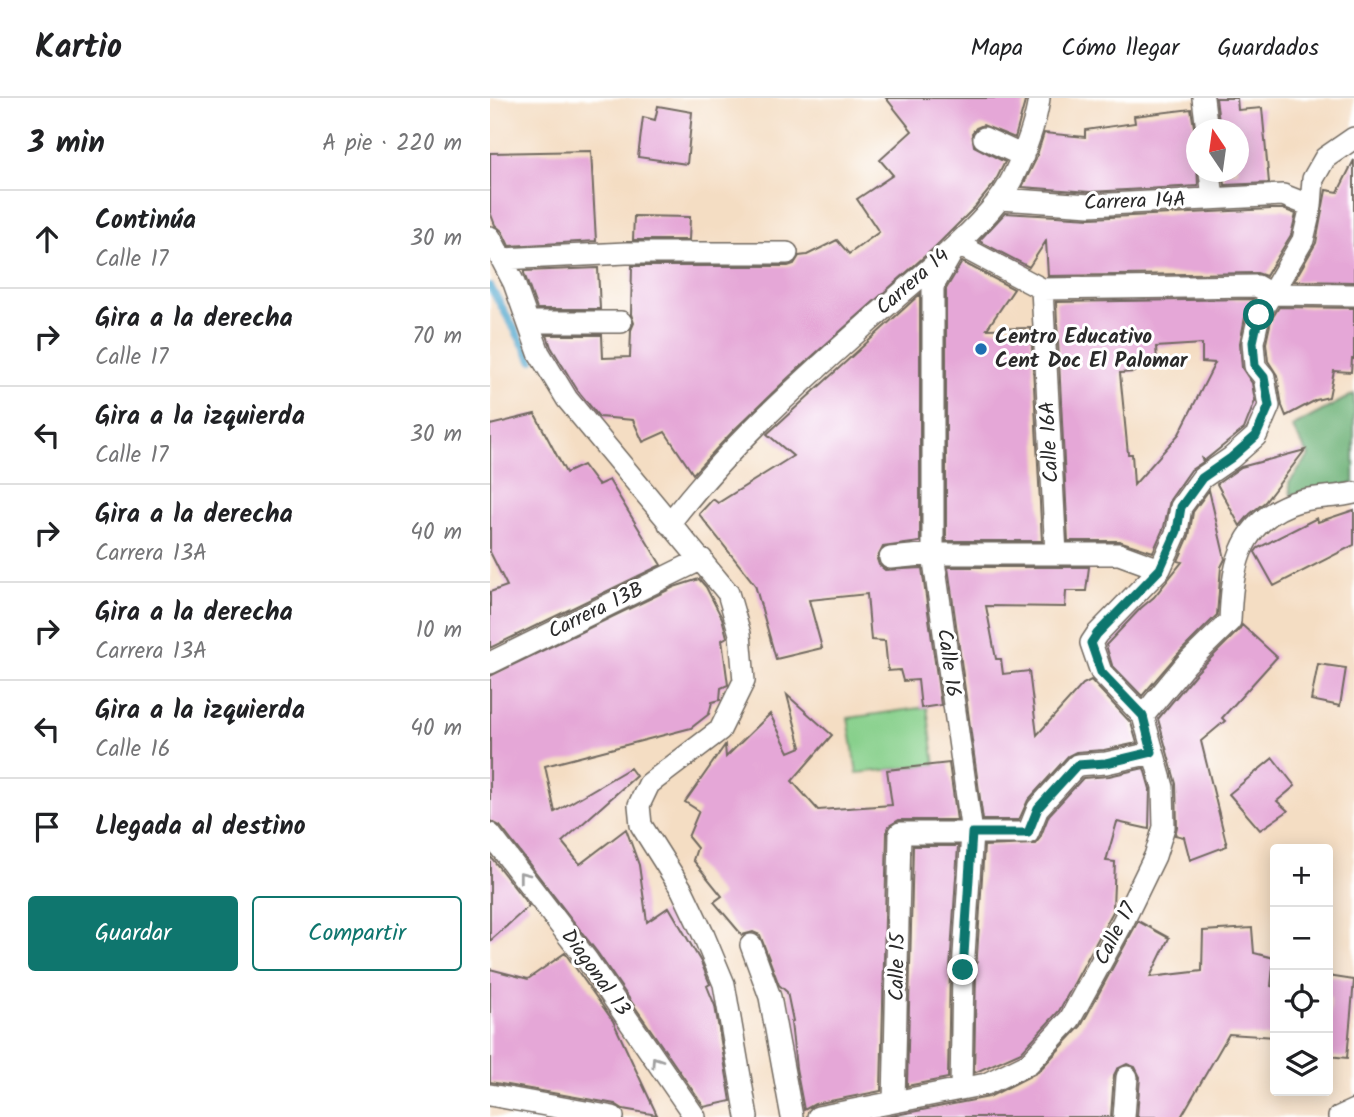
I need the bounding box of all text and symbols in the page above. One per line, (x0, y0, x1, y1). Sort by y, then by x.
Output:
text: Kartio (35, 22, 122, 75)
text: Mapa (970, 29, 1023, 68)
text: Cómo llegar (1061, 29, 1179, 68)
text: Guardados (1217, 29, 1319, 68)
north arrow (1186, 119, 1249, 182)
text: 3 min (28, 120, 105, 168)
text: A pie · 220 m (322, 126, 462, 162)
street label: Carrera 14A (1083, 184, 1187, 220)
text: Continúa (95, 200, 196, 242)
icon: ahead (28, 220, 66, 258)
text: 30 m (410, 221, 462, 257)
street label: Carrera 14 (869, 240, 957, 324)
text: Calle 17 (95, 242, 168, 278)
text: Gira a la derecha (95, 298, 293, 340)
route start (1243, 299, 1274, 330)
icon: right (28, 318, 66, 356)
text: 70 m (412, 319, 462, 355)
place label: Centro Educativo Cent Doc El Palomar (995, 321, 1189, 378)
text: Calle 17 (95, 340, 168, 376)
marker: Centro Educativo Cent Doc El Palomar (973, 341, 989, 357)
text: Gira a la izquierda (95, 396, 305, 438)
street label: Calle 16A (1031, 400, 1069, 484)
icon: left (28, 416, 66, 454)
text: 30 m (410, 417, 462, 453)
text: Calle 17 (95, 438, 168, 474)
text: Gira a la derecha (95, 494, 293, 536)
icon: right (28, 514, 66, 552)
text: 40 m (410, 515, 462, 551)
text: Carrera 13A (95, 536, 207, 572)
street label: Carrera 13B (542, 574, 650, 648)
text: Gira a la derecha (95, 592, 293, 634)
icon: right (28, 612, 66, 650)
text: 10 m (416, 613, 462, 649)
street label: Calle 16 (927, 627, 969, 699)
text: Carrera 13A (95, 634, 207, 670)
text: Gira a la izquierda (95, 690, 305, 732)
icon: left (28, 710, 66, 748)
text: 40 m (410, 711, 462, 747)
text: Calle 16 (95, 732, 170, 768)
text: Llegada al destino (95, 806, 306, 848)
icon: arrive (28, 808, 66, 846)
map controls (1270, 844, 1333, 1096)
button: + (1270, 844, 1333, 907)
one-way arrow (518, 872, 531, 884)
button: Guardar (28, 896, 238, 971)
button: Compartir (252, 896, 462, 971)
street label: Calle 17 (1086, 896, 1146, 971)
button: − (1270, 907, 1333, 970)
street label: Diagonal 13 (552, 922, 638, 1024)
street label: Calle 15 (881, 931, 915, 1002)
route end (947, 954, 978, 985)
button: locate (1270, 970, 1333, 1033)
button: layers (1270, 1033, 1333, 1096)
one-way arrow (652, 1056, 664, 1069)

